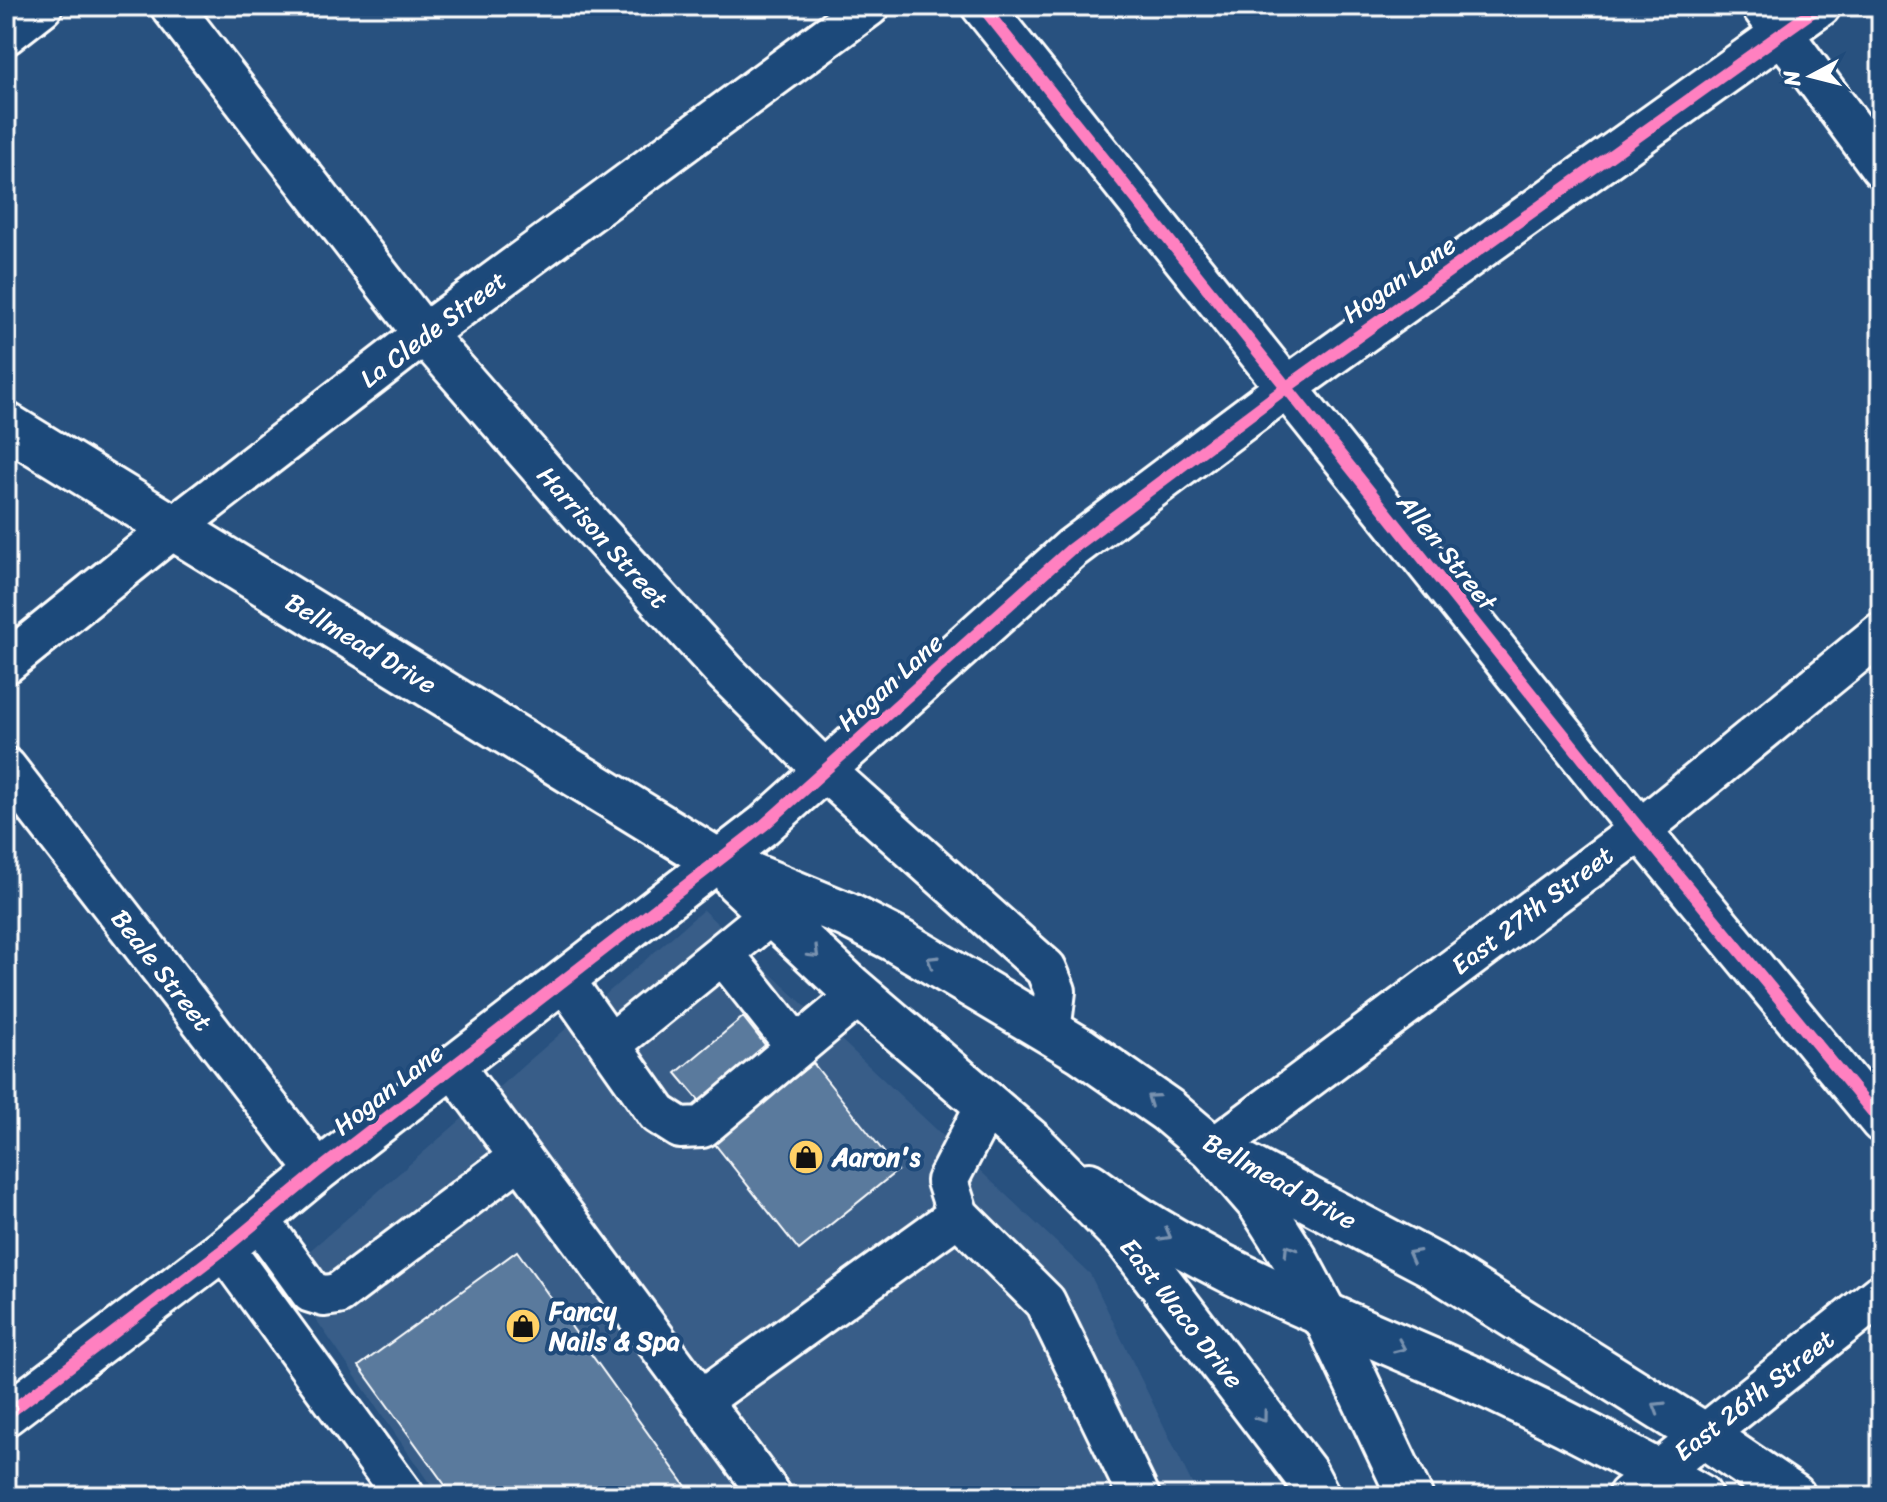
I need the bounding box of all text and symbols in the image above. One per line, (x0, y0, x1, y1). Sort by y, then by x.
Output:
north arrow (1771, 36, 1851, 116)
text: N (1771, 68, 1812, 89)
street label: Hogan Lane (1332, 223, 1466, 335)
street label: La Clede Street (349, 258, 517, 400)
street label: Harrison Street (525, 454, 681, 620)
street label: Allen Street (1384, 482, 1510, 622)
street label: Bellmead Drive (276, 579, 446, 707)
street label: Hogan Lane (826, 621, 954, 743)
street label: East 27th Street (1440, 833, 1624, 987)
street label: Beale Street (99, 898, 225, 1042)
one-way arrow (805, 944, 819, 959)
one-way arrow (926, 955, 941, 971)
street label: Hogan Lane (322, 1031, 454, 1147)
one-way arrow (1147, 1094, 1161, 1109)
street label: Bellmead Drive (1194, 1120, 1366, 1242)
place label: Aaron's (831, 1134, 922, 1180)
shop icon: Aaron's (787, 1138, 825, 1176)
one-way arrow (1158, 1225, 1172, 1240)
street label: East Waco Drive (1108, 1227, 1256, 1399)
one-way arrow (1284, 1244, 1299, 1259)
one-way arrow (1407, 1249, 1422, 1264)
place label: Fancy Nails & Spa (548, 1288, 680, 1364)
shop icon: Fancy Nails & Spa (504, 1307, 542, 1345)
street label: East 26th Street (1663, 1317, 1845, 1473)
one-way arrow (1392, 1338, 1406, 1354)
one-way arrow (1652, 1401, 1667, 1416)
one-way arrow (1253, 1408, 1267, 1423)

